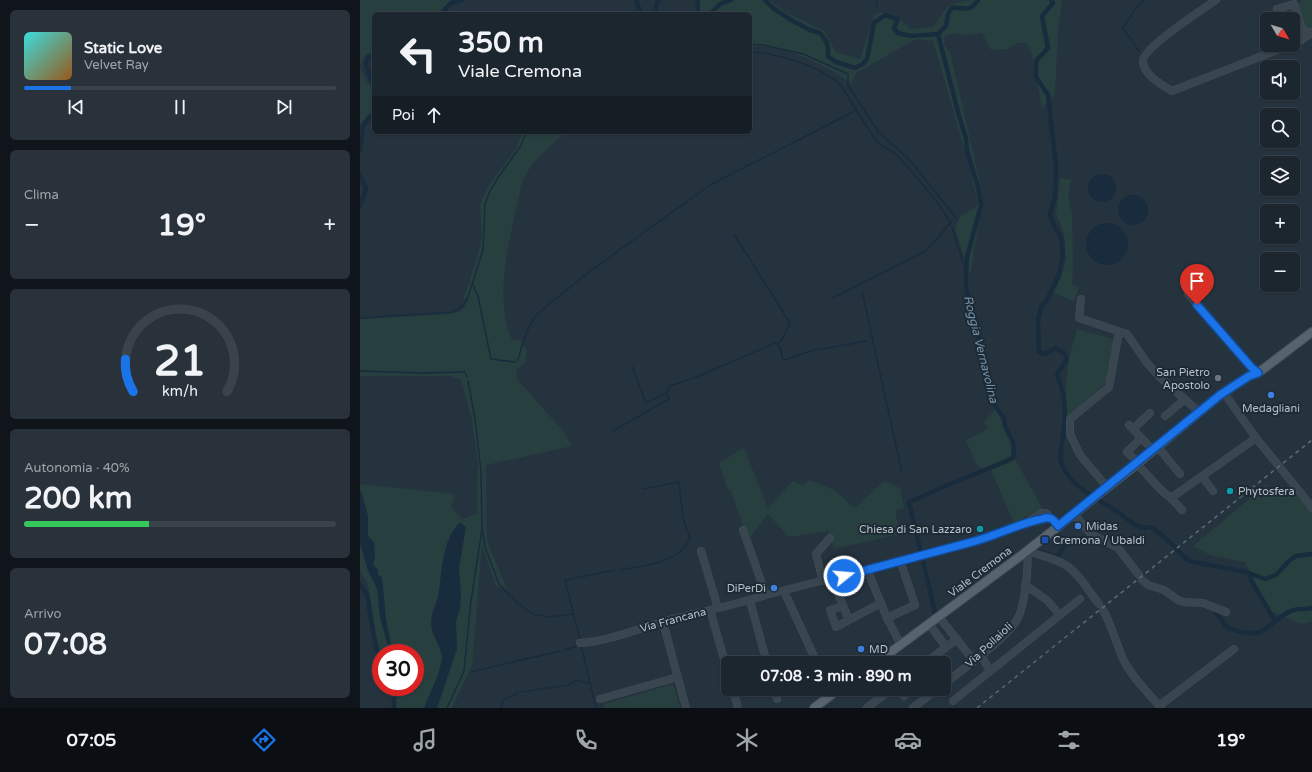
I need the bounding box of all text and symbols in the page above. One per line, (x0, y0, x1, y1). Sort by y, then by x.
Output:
north arrow (1260, 12, 1300, 52)
map controls (1260, 12, 1300, 292)
text: 350 m (458, 26, 544, 60)
icon: left (392, 28, 444, 80)
text: Static Love (84, 39, 162, 57)
text: Velvet Ray (84, 57, 149, 73)
text: Viale Cremona (458, 60, 582, 82)
button: sound (1260, 60, 1300, 100)
icon: previous (65, 96, 87, 118)
icon: pause (169, 96, 191, 118)
icon: next (273, 96, 295, 118)
icon: ahead (423, 104, 445, 126)
text: Poi (392, 106, 415, 124)
button: search (1260, 108, 1300, 148)
button: layers (1260, 156, 1300, 196)
text: Clima (24, 187, 59, 203)
button: + (1260, 204, 1300, 244)
text: 19° (157, 207, 206, 244)
text: − (24, 212, 40, 238)
text: + (324, 212, 336, 238)
button: − (1260, 252, 1300, 292)
pin (1180, 264, 1214, 305)
icon: arrive (1186, 270, 1208, 292)
water label: Roggia Vernavolina (961, 294, 1001, 405)
text: 21 (154, 337, 206, 387)
place label: San Pietro Apostolo (1156, 366, 1210, 392)
marker: San Pietro Apostolo (1213, 373, 1223, 383)
text: km/h (162, 383, 198, 400)
marker: Medagliani (1266, 390, 1276, 400)
place label: Medagliani (1242, 402, 1300, 415)
text: Autonomia · 40% (24, 460, 130, 476)
text: 200 km (24, 480, 132, 517)
place label: Phytosfera (1238, 485, 1295, 498)
marker: Phytosfera (1225, 486, 1235, 496)
place label: Midas (1086, 520, 1118, 533)
marker: Midas (1073, 521, 1083, 531)
place label: Chiesa di San Lazzaro (859, 523, 972, 536)
marker: Chiesa di San Lazzaro (975, 524, 985, 534)
place label: Cremona / Ubaldi (1053, 534, 1145, 547)
marker: Cremona / Ubaldi (1040, 535, 1050, 545)
street label: Viale Cremona (946, 544, 1014, 600)
position arrow (823, 555, 865, 597)
place label: DiPerDì (727, 582, 766, 595)
marker: DiPerDì (769, 583, 779, 593)
street label: Via Francana (639, 605, 707, 635)
text: Arrivo (24, 606, 62, 622)
street label: Via Pollaioli (963, 620, 1015, 670)
text: 07:08 (24, 626, 107, 663)
place label: MD (869, 643, 888, 656)
speed limit sign: 30 (372, 644, 424, 696)
marker: MD (856, 644, 866, 654)
text: 07:08 · 3 min · 890 m (761, 667, 911, 685)
icon: directions (250, 726, 278, 754)
icon: music (411, 726, 439, 754)
icon: phone (572, 726, 600, 754)
icon: climate (733, 726, 761, 754)
icon: car (894, 726, 922, 754)
icon: filters (1055, 726, 1083, 754)
text: 07:05 (67, 729, 116, 751)
text: 19° (1216, 729, 1245, 751)

